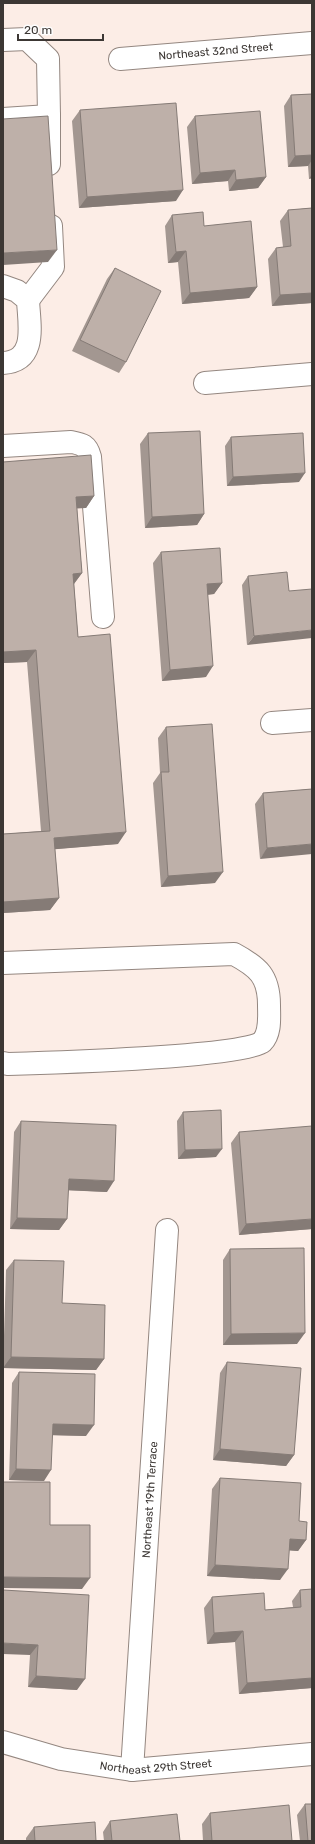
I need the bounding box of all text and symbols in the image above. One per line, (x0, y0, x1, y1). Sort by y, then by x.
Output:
scale bar (18, 16, 103, 42)
text: 20 m (24, 23, 52, 37)
street label: Northeast 32nd Street (158, 40, 274, 63)
street label: Northeast 19th Terrace (140, 1441, 160, 1558)
street label: Northeast 29th Street (99, 1757, 213, 1777)

